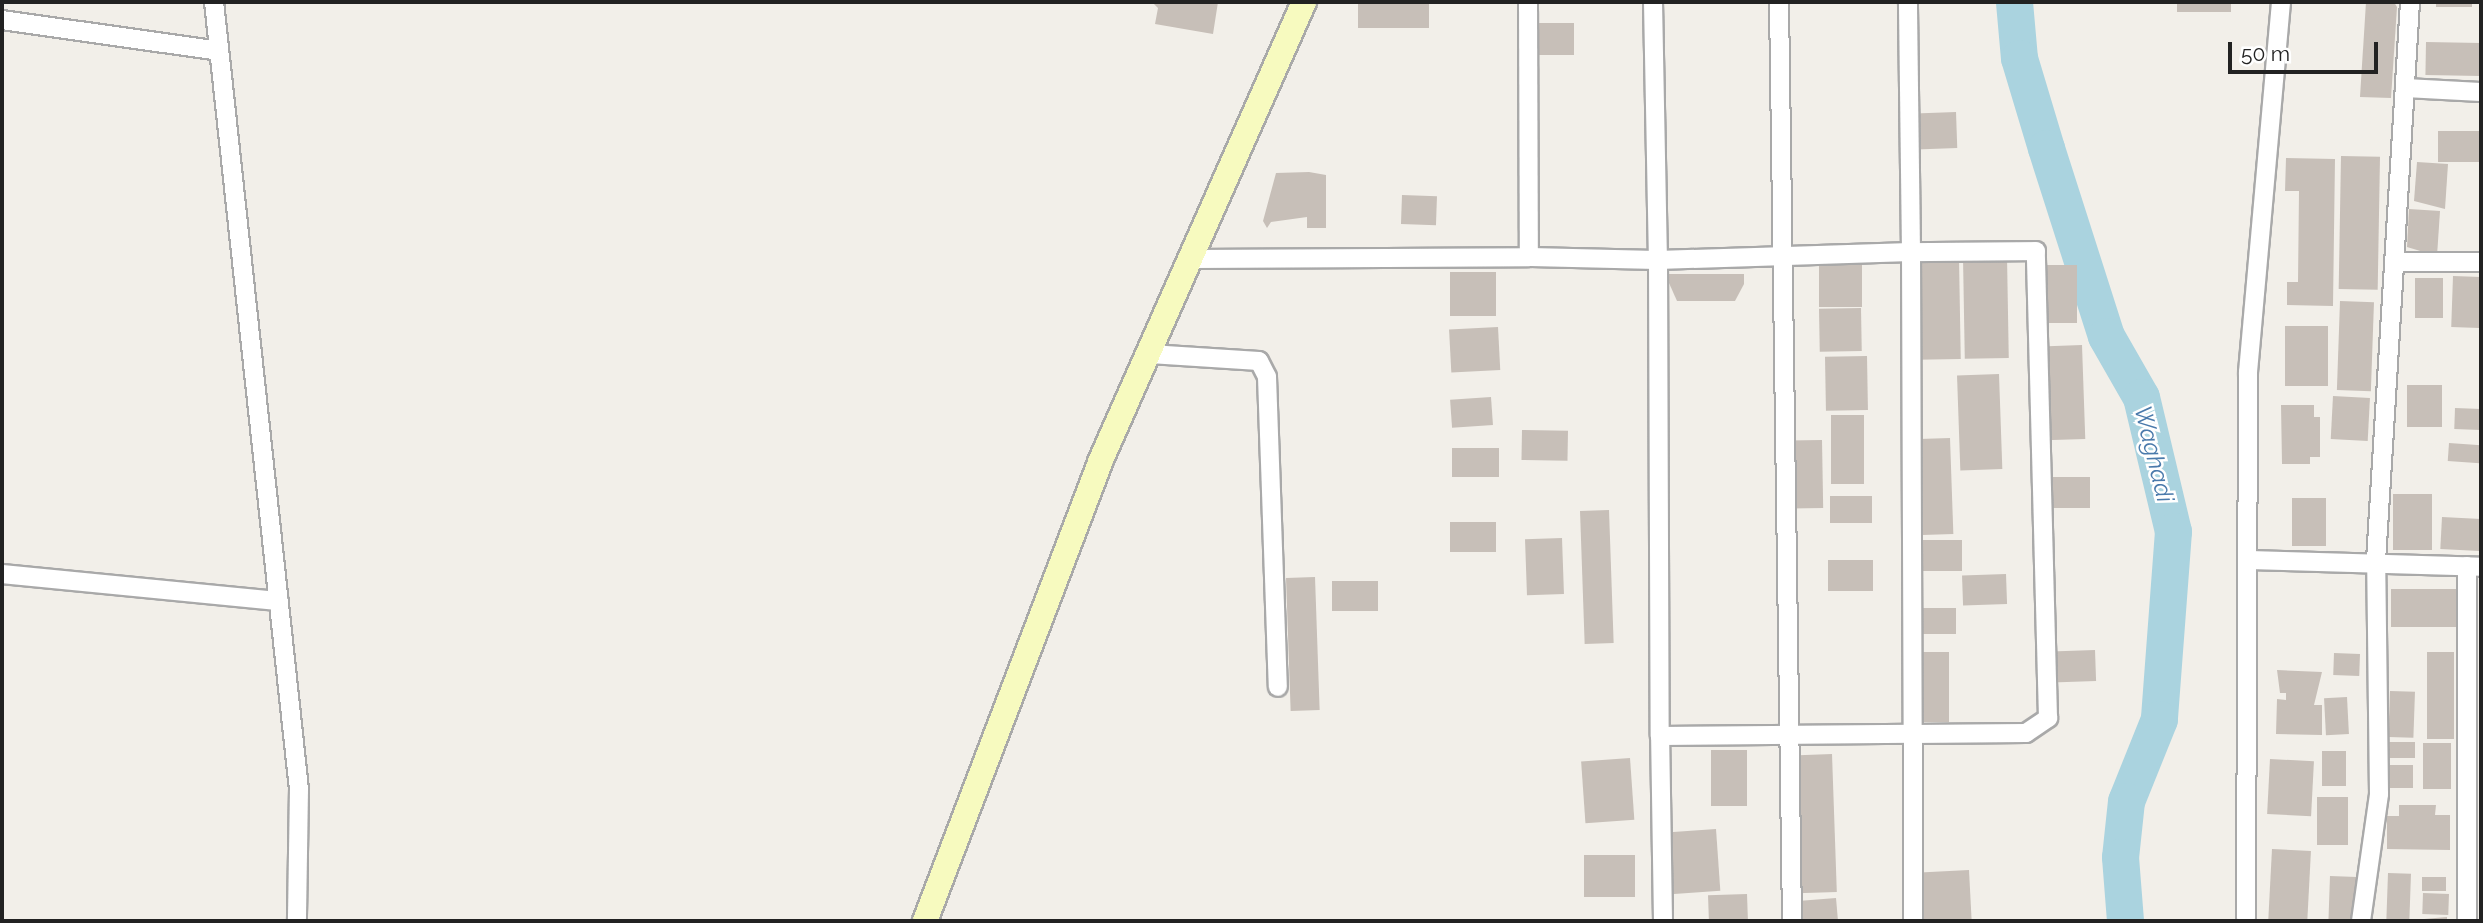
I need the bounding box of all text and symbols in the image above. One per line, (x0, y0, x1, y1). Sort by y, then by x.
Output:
scale bar (2231, 28, 2382, 72)
text: 50 m (2241, 41, 2290, 66)
water label: Waghadi (2128, 403, 2180, 505)

